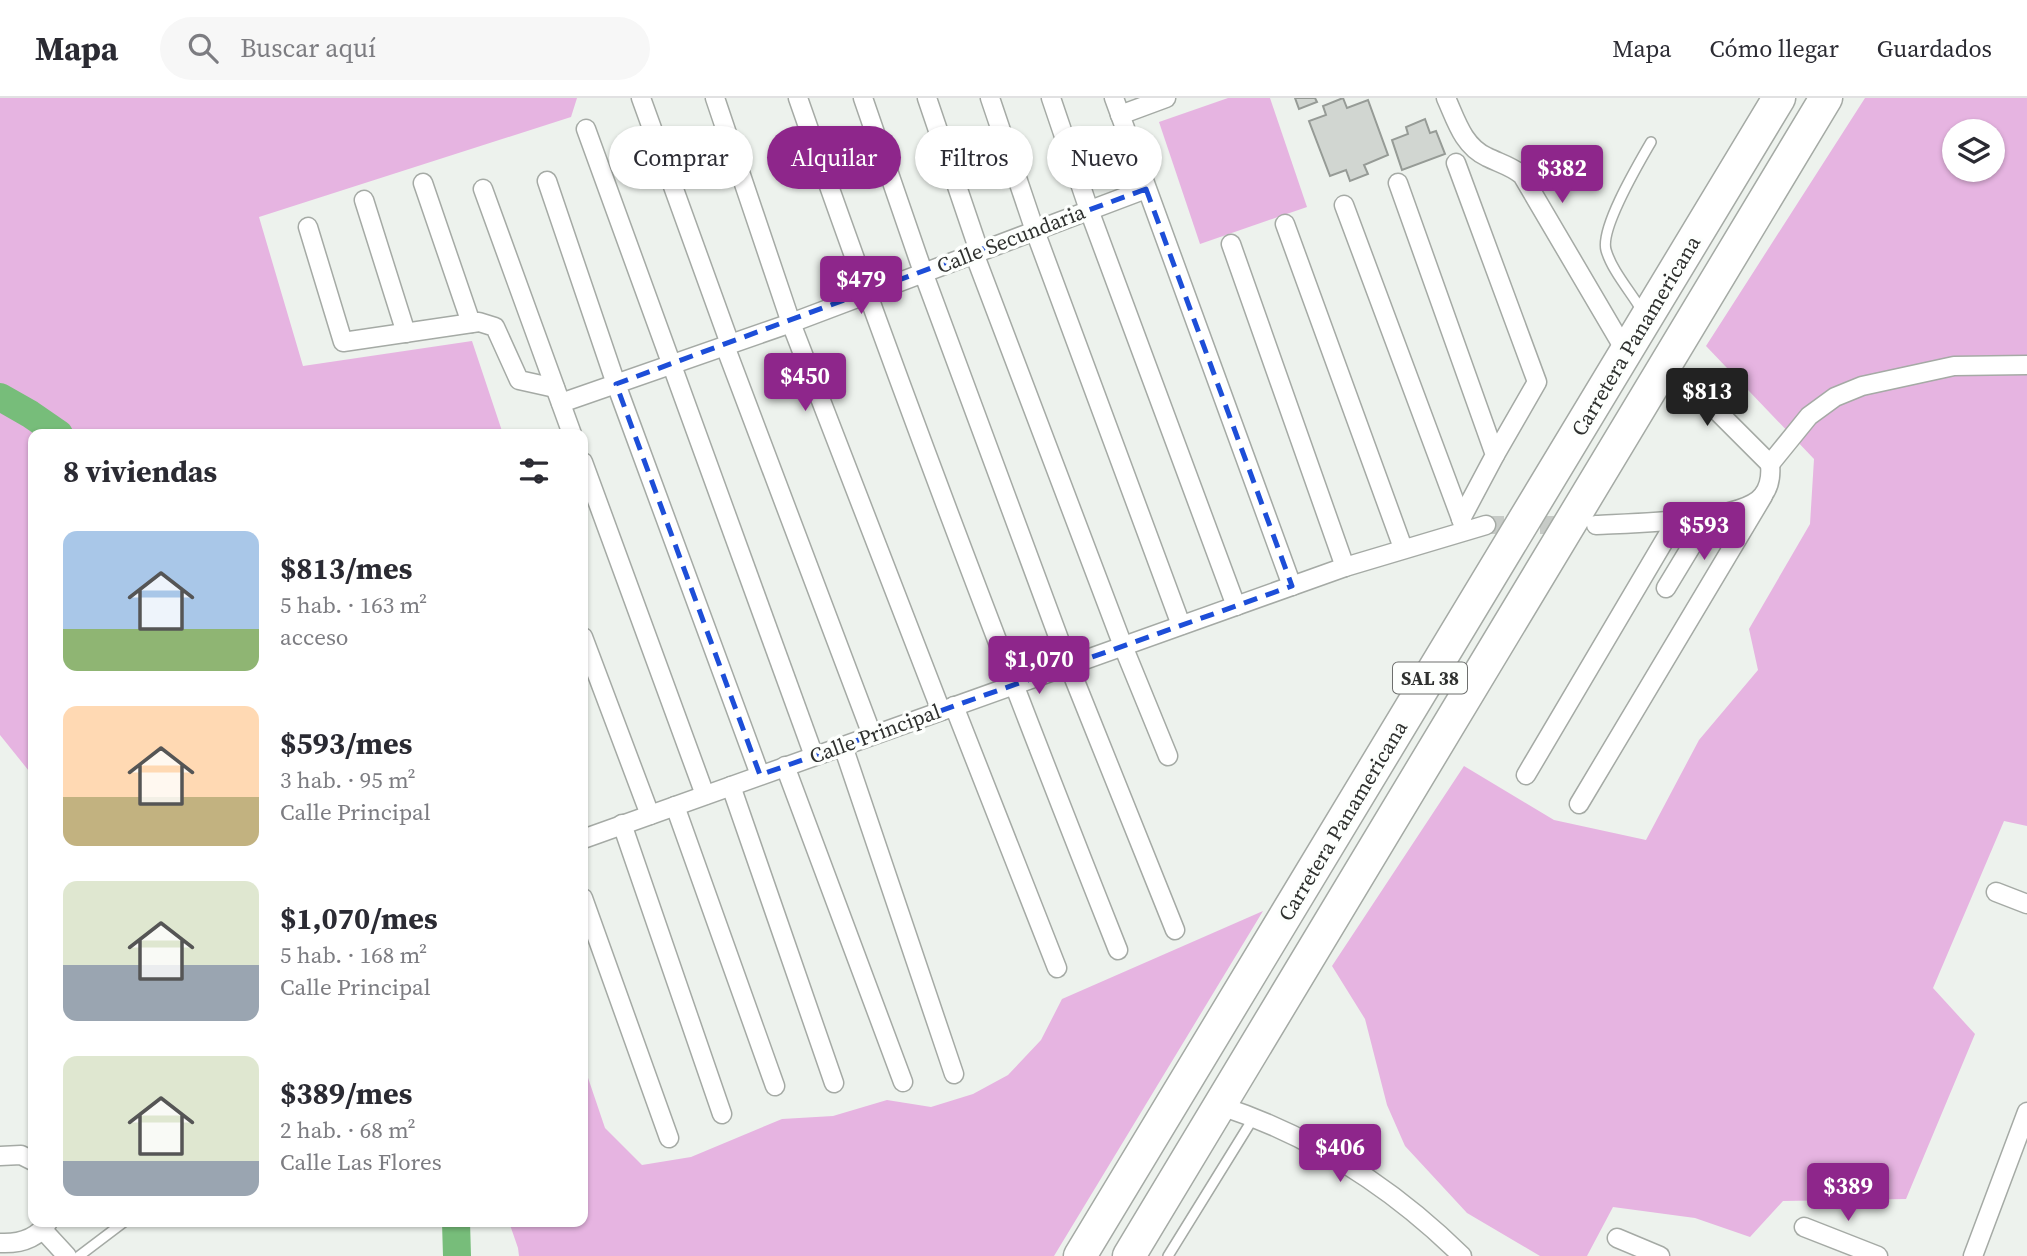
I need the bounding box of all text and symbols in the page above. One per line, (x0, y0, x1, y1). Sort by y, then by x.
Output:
search box (160, 17, 650, 80)
text: Mapa (35, 26, 118, 71)
icon: search (184, 29, 222, 67)
text: Buscar aquí (240, 30, 376, 66)
text: Mapa (1612, 32, 1671, 65)
text: Cómo llegar (1709, 32, 1839, 65)
text: Guardados (1877, 32, 1992, 65)
map controls (1942, 119, 2005, 182)
button: layers (1942, 119, 2005, 182)
chip: Comprar (609, 126, 753, 189)
chip: Alquilar (767, 126, 901, 189)
chip: Filtros (915, 126, 1033, 189)
chip: Nuevo (1047, 126, 1162, 189)
pin: $382 (1521, 146, 1603, 205)
text: $382 (1537, 152, 1587, 184)
street label: Calle Secundaria (932, 197, 1090, 280)
street label: Carretera Panamericana (1564, 230, 1707, 441)
pin: $479 (820, 256, 902, 316)
text: $479 (836, 263, 886, 295)
pin: $450 (764, 354, 846, 413)
text: $450 (780, 360, 830, 392)
pin: $813 (1666, 368, 1748, 428)
text: $813 (1682, 375, 1732, 407)
text: 8 viviendas (63, 451, 217, 492)
icon: filters (515, 452, 553, 490)
pin: $593 (1663, 503, 1745, 562)
text: $593 (1679, 509, 1729, 541)
text: $813/mes (280, 548, 412, 589)
icon: home (119, 559, 203, 643)
text: 5 hab. · 163 m² (280, 589, 427, 621)
text: acceso (280, 621, 349, 653)
pin: $1,070 (982, 636, 1096, 696)
text: $1,070 (1004, 643, 1074, 675)
road number: SAL 38 (1393, 663, 1467, 694)
street label: Calle Principal (805, 696, 944, 771)
street label: Carretera Panamericana (1271, 715, 1414, 926)
text: $593/mes (280, 723, 412, 764)
icon: home (119, 734, 203, 818)
text: 3 hab. · 95 m² (280, 764, 416, 796)
text: Calle Principal (280, 796, 431, 828)
text: $1,070/mes (280, 898, 438, 939)
icon: home (119, 909, 203, 993)
text: 5 hab. · 168 m² (280, 939, 427, 971)
text: Calle Principal (280, 971, 431, 1003)
text: $389/mes (280, 1073, 412, 1114)
icon: home (119, 1084, 203, 1168)
text: 2 hab. · 68 m² (280, 1114, 416, 1146)
pin: $406 (1299, 1124, 1381, 1184)
text: $406 (1315, 1131, 1365, 1163)
text: Calle Las Flores (280, 1146, 442, 1178)
pin: $389 (1807, 1164, 1889, 1223)
text: $389 (1823, 1170, 1873, 1202)

